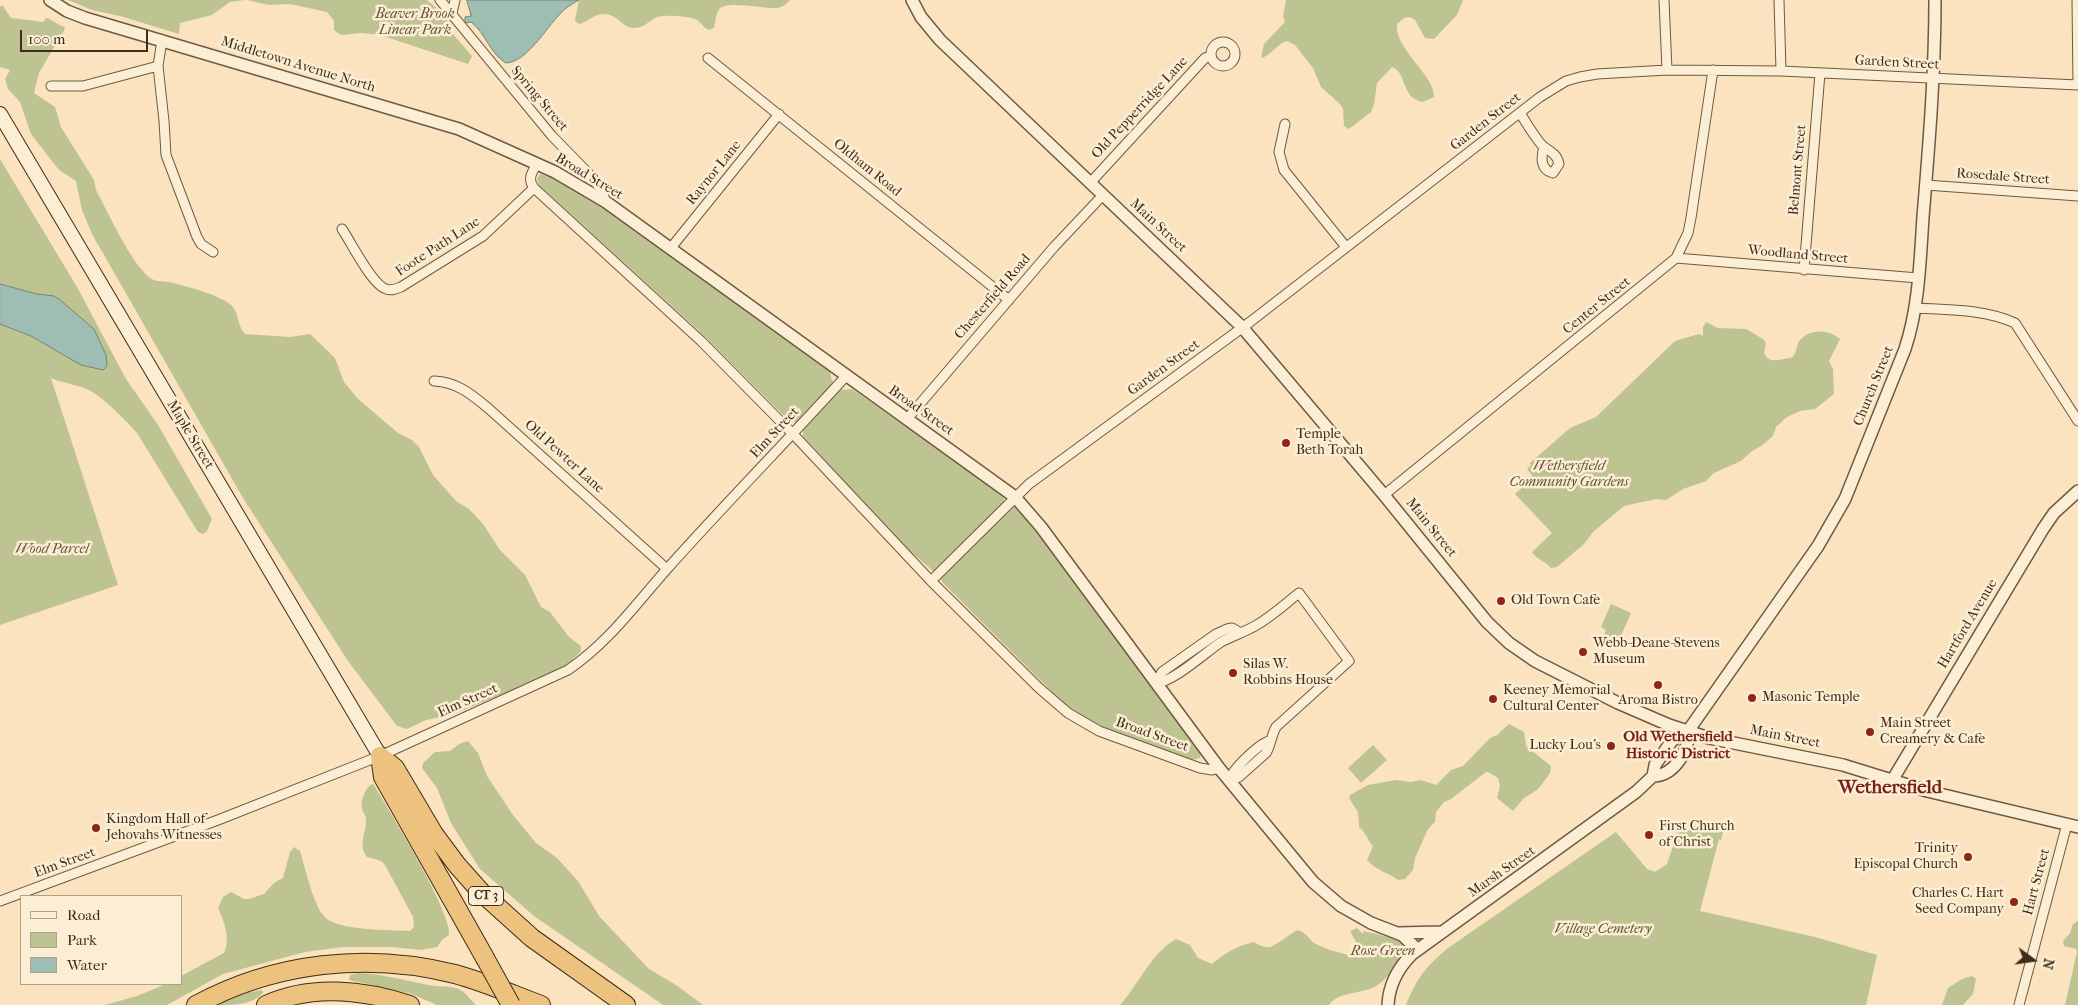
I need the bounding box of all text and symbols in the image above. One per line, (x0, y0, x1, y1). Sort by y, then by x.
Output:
park label: Beaver Brook Linear Park (375, 7, 455, 40)
scale bar (22, 20, 150, 52)
text: 100 m (28, 30, 66, 48)
street label: Middletown Avenue North (219, 33, 377, 97)
street label: Garden Street (1854, 52, 1940, 74)
street label: Old Pepperridge Lane (1088, 53, 1192, 163)
street label: Spring Street (507, 63, 571, 135)
street label: Garden Street (1447, 89, 1525, 155)
street label: Belmont Street (1786, 124, 1810, 216)
street label: Oldham Road (830, 135, 904, 201)
street label: Raynor Lane (683, 137, 745, 209)
street label: Broad Street (552, 150, 626, 204)
street label: Rosedale Street (1956, 165, 2050, 189)
street label: Main Street (1126, 195, 1190, 257)
street label: Foote Path Lane (393, 214, 483, 280)
street label: Woodland Street (1747, 242, 1849, 268)
street label: Chesterfield Road (951, 251, 1035, 343)
street label: Center Street (1560, 274, 1634, 338)
street label: Garden Street (1125, 336, 1203, 400)
street label: Church Street (1850, 344, 1898, 428)
street label: Broad Street (885, 382, 957, 440)
street label: Maple Street (163, 398, 217, 472)
street label: Elm Street (747, 404, 803, 462)
street label: Old Pewter Lane (521, 417, 607, 497)
place label: Temple Beth Torah (1296, 427, 1363, 460)
marker: Temple Beth Torah (1280, 437, 1292, 449)
park label: Wethersfield Community Gardens (1509, 459, 1629, 492)
street label: Main Street (1402, 495, 1460, 561)
park label: Wood Parcel (15, 542, 89, 558)
street label: Hartford Avenue (1935, 576, 2001, 672)
place label: Old Town Cafe (1511, 593, 1600, 609)
marker: Old Town Cafe (1495, 595, 1507, 607)
place label: Webb-Deane-Stevens Museum (1593, 636, 1720, 669)
marker: Webb-Deane-Stevens Museum (1577, 646, 1589, 658)
place label: Silas W. Robbins House (1243, 657, 1333, 690)
marker: Silas W. Robbins House (1227, 667, 1239, 679)
marker: Aroma Bistro (1652, 679, 1664, 691)
street label: Elm Street (435, 680, 501, 722)
place label: Keeney Memorial Cultural Center (1503, 683, 1611, 716)
place label: Masonic Temple (1762, 690, 1860, 706)
marker: Masonic Temple (1746, 692, 1758, 704)
marker: Keeney Memorial Cultural Center (1487, 693, 1499, 705)
place label: Aroma Bistro (1618, 693, 1698, 709)
street label: Broad Street (1113, 714, 1191, 756)
place label: Main Street Creamery & Cafe (1880, 716, 1985, 749)
street label: Main Street (1748, 722, 1822, 752)
marker: Main Street Creamery & Cafe (1864, 726, 1876, 738)
district label: Old Wethersfield Historic District (1623, 728, 1733, 763)
place label: Lucky Lou's (1529, 738, 1601, 754)
marker: Lucky Lou's (1605, 740, 1617, 752)
district label: Wethersfield (1838, 777, 1942, 799)
place label: Kingdom Hall of Jehovahs Witnesses (106, 812, 222, 844)
place label: First Church of Christ (1659, 819, 1735, 852)
marker: Kingdom Hall of Jehovahs Witnesses (90, 822, 102, 834)
marker: First Church of Christ (1643, 829, 1655, 841)
place label: Trinity Episcopal Church (1853, 841, 1958, 874)
street label: Marsh Street (1465, 843, 1539, 901)
street label: Elm Street (32, 844, 98, 882)
street label: Hart Street (2020, 847, 2054, 917)
marker: Trinity Episcopal Church (1962, 851, 1974, 863)
road number: CT 3 (468, 886, 504, 906)
place label: Charles C. Hart Seed Company (1912, 886, 2004, 919)
legend (20, 895, 182, 985)
marker: Charles C. Hart Seed Company (2008, 896, 2020, 908)
text: Road (67, 906, 100, 924)
park label: Village Cemetery (1554, 922, 1652, 938)
text: Park (67, 931, 97, 949)
north arrow (2008, 935, 2058, 985)
park label: Rose Green (1351, 944, 1415, 960)
text: Water (67, 956, 107, 974)
text: N (2039, 957, 2058, 971)

